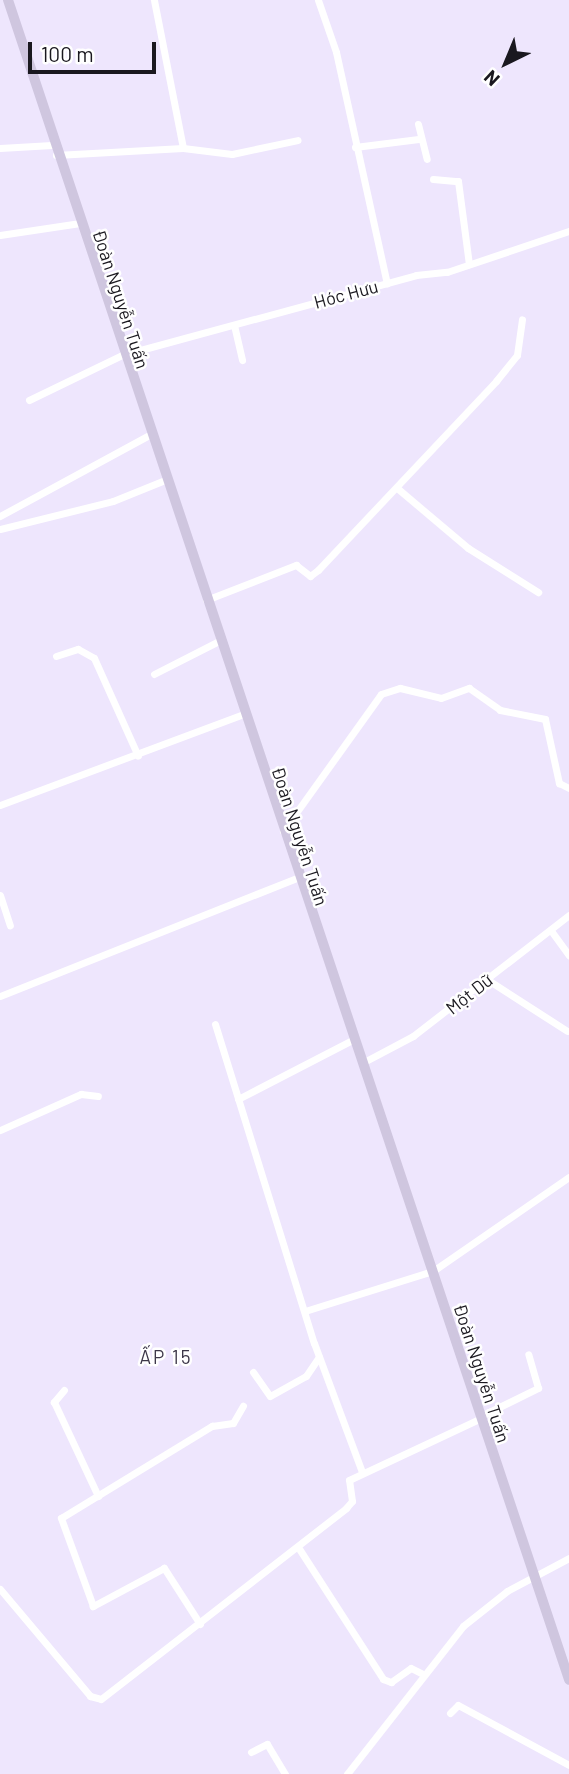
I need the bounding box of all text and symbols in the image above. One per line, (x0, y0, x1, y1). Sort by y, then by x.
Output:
scale bar (32, 28, 159, 72)
north arrow (471, 28, 541, 98)
text: 100 m (41, 41, 94, 66)
text: N (479, 66, 504, 91)
street label: Đoàn Nguyễn Tuấn (88, 227, 154, 371)
street label: Hóc Hưu (312, 275, 380, 313)
street label: Đoàn Nguyễn Tuấn (267, 764, 333, 908)
street label: Một Dữ (441, 969, 497, 1019)
street label: Đoàn Nguyễn Tuấn (449, 1301, 515, 1445)
district label: ẤP 15 (140, 1346, 192, 1368)

